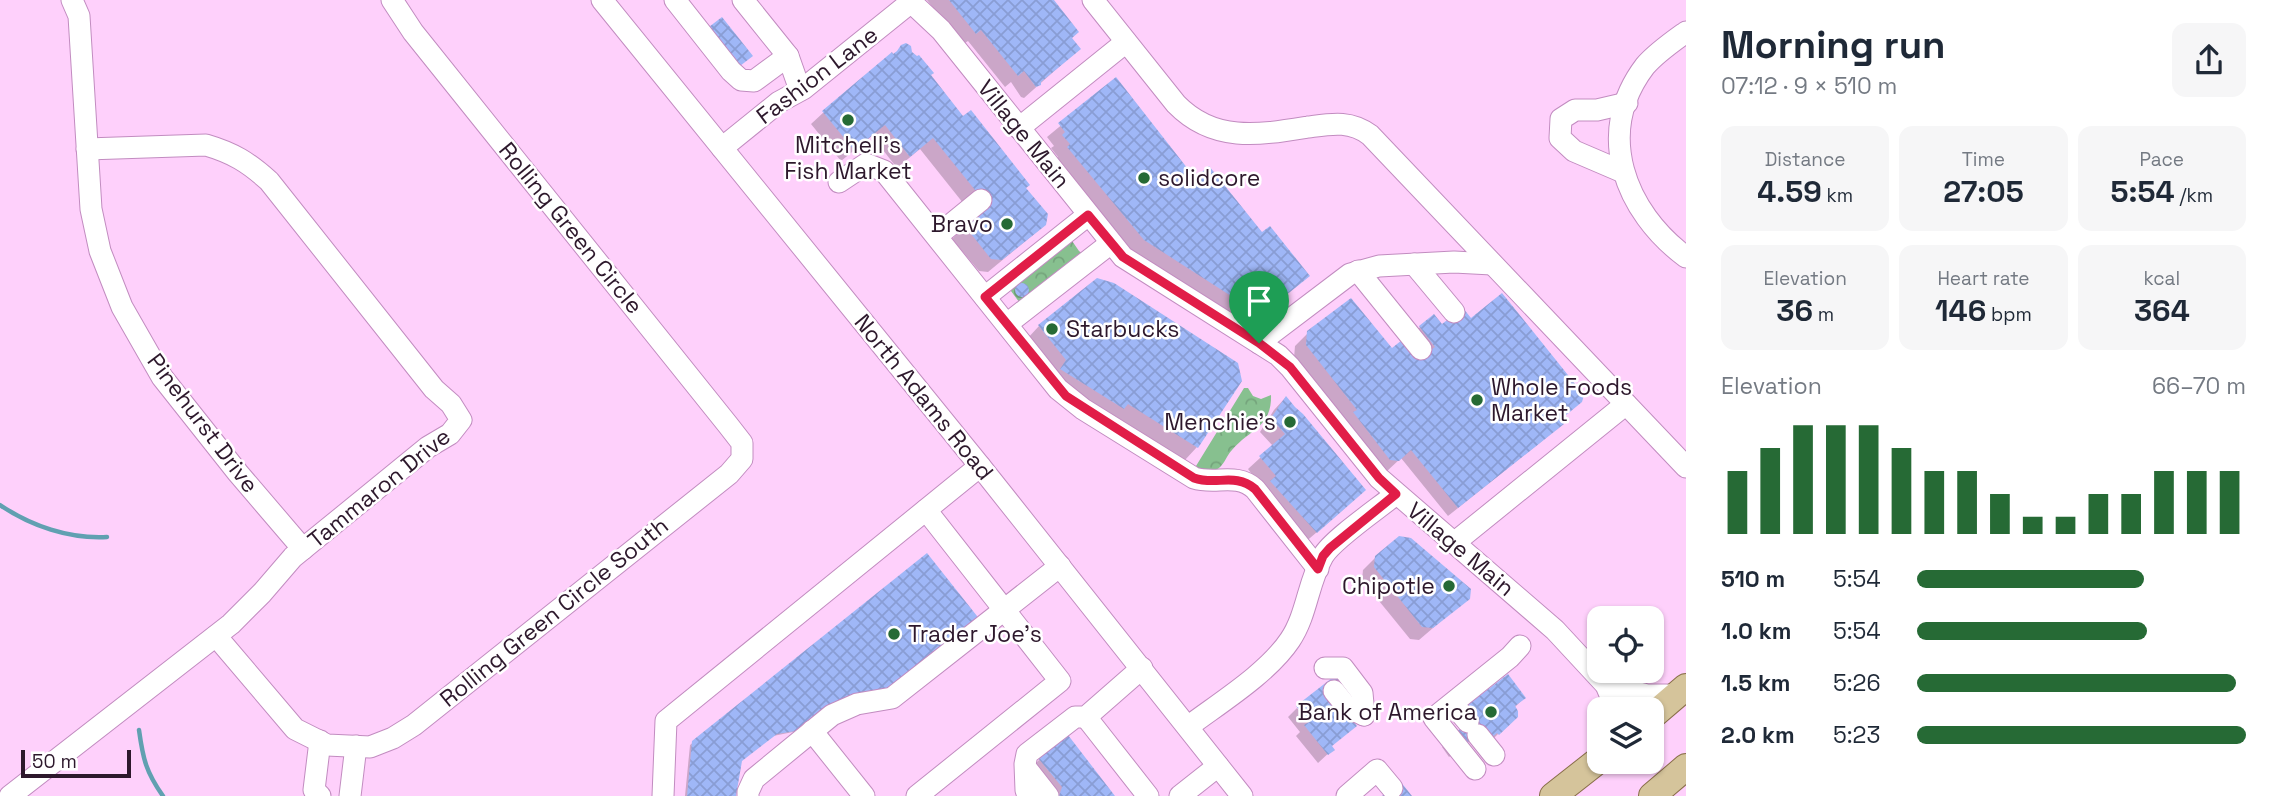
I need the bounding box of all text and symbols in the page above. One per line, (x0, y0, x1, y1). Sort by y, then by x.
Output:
street label: Fashion Lane (750, 19, 884, 131)
text: Morning run (1721, 21, 1946, 69)
button: share (2172, 23, 2246, 97)
text: 07:12 · 9 × 510 m (1721, 71, 1897, 101)
street label: Village Main (971, 74, 1077, 194)
marker: Mitchell's Fish Market (840, 112, 856, 128)
place label: Mitchell's Fish Market (784, 130, 912, 186)
street label: Rolling Green Circle (492, 136, 650, 320)
text: Distance (1765, 147, 1846, 172)
text: Time (1962, 147, 2005, 172)
text: Pace (2140, 147, 2184, 172)
place label: solidcore (1158, 163, 1260, 193)
marker: solidcore (1136, 170, 1152, 186)
text: 4.59 (1757, 172, 1822, 211)
text: 27:05 (1943, 172, 2024, 211)
text: 5:54 (2111, 172, 2175, 211)
text: km (1822, 183, 1853, 208)
text: /km (2175, 183, 2213, 208)
place label: Bravo (931, 209, 993, 239)
marker: Bravo (999, 216, 1015, 232)
text: Elevation (1764, 266, 1847, 291)
text: Heart rate (1937, 266, 2030, 291)
text: kcal (2143, 266, 2180, 291)
pin (1229, 271, 1289, 343)
icon: arrive (1240, 282, 1278, 320)
text: 36 (1776, 291, 1813, 330)
text: 146 (1935, 291, 1986, 330)
text: 364 (2134, 291, 2190, 330)
text: m (1813, 302, 1834, 327)
text: bpm (1986, 302, 2032, 327)
street label: North Adams Road (848, 308, 1000, 486)
place label: Starbucks (1066, 314, 1179, 344)
marker: Starbucks (1044, 321, 1060, 337)
street label: Pinehurst Drive (141, 347, 265, 499)
text: Elevation (1721, 371, 1822, 401)
text: 66–70 m (2152, 371, 2246, 401)
place label: Whole Foods Market (1491, 372, 1632, 428)
marker: Whole Foods Market (1469, 392, 1485, 408)
place label: Menchie's (1164, 407, 1276, 437)
marker: Menchie's (1282, 414, 1298, 430)
street label: Tammaron Drive (302, 421, 456, 555)
street label: Village Main (1401, 495, 1521, 603)
street label: Rolling Green Circle South (434, 510, 674, 714)
text: 510 m (1721, 564, 1785, 594)
text: 5:54 (1833, 564, 1881, 594)
place label: Chipotle (1342, 571, 1435, 601)
marker: Chipotle (1441, 578, 1457, 594)
map controls (1587, 606, 1664, 774)
button: locate (1587, 606, 1664, 683)
text: 1.0 km (1721, 616, 1791, 646)
text: 5:54 (1833, 616, 1881, 646)
place label: Trader Joe's (908, 619, 1042, 649)
marker: Trader Joe's (886, 626, 902, 642)
text: 1.5 km (1721, 668, 1791, 698)
text: 5:26 (1833, 668, 1881, 698)
place label: Bank of America (1297, 697, 1477, 727)
button: layers (1587, 697, 1664, 774)
marker: Bank of America (1483, 704, 1499, 720)
text: 2.0 km (1721, 720, 1795, 750)
text: 5:23 (1833, 720, 1880, 750)
scale bar (21, 747, 131, 779)
text: 50 m (32, 749, 77, 774)

